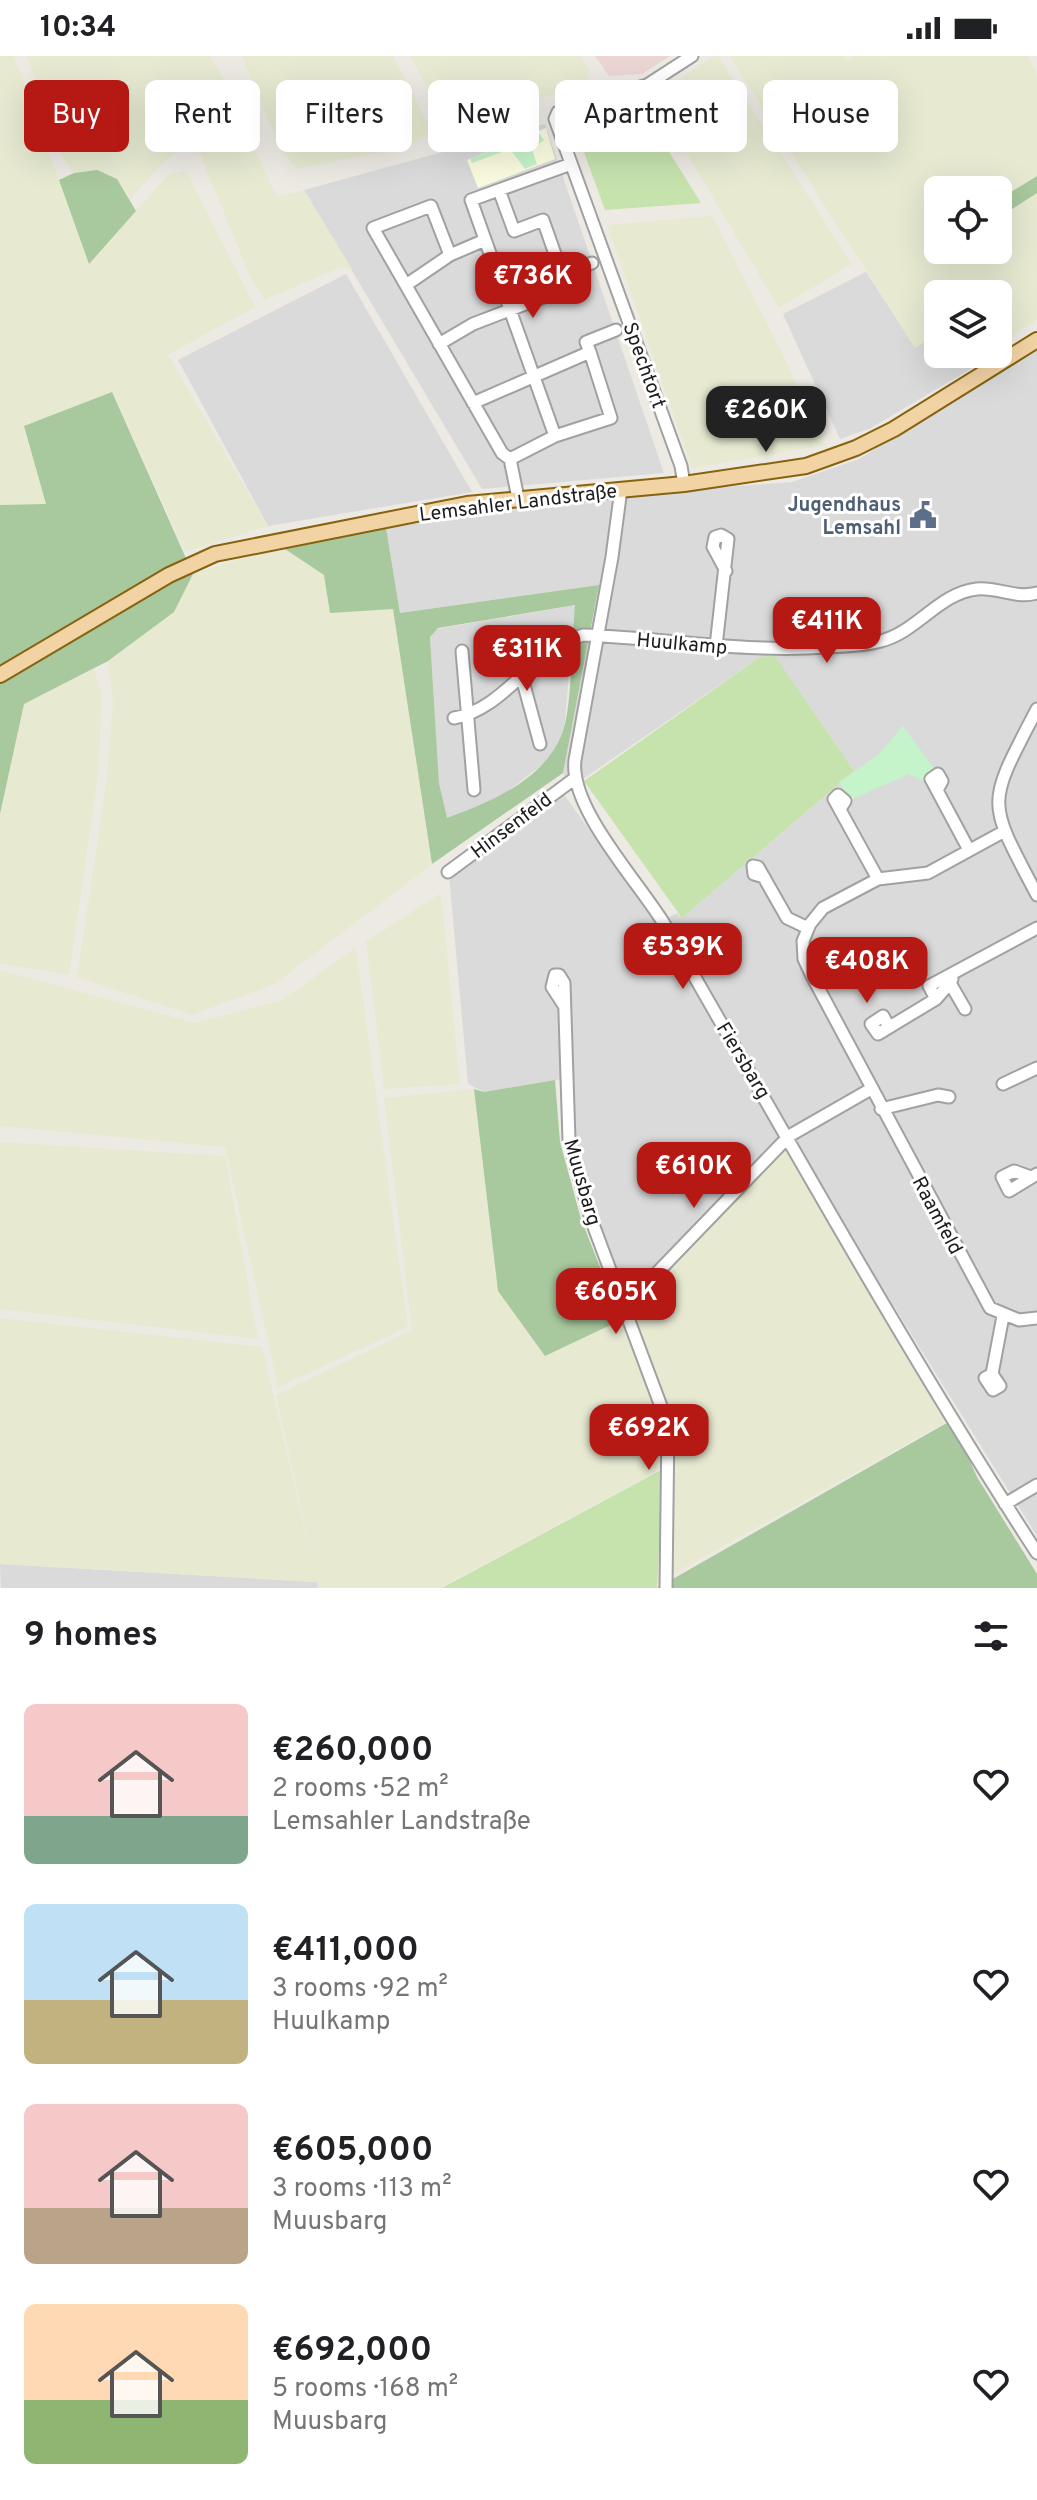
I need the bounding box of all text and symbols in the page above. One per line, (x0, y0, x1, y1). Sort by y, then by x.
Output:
text: 10:34 (40, 10, 116, 47)
chip: Buy (24, 80, 129, 152)
chip: Rent (145, 80, 260, 152)
chip: Filters (276, 80, 412, 152)
chip: New (428, 80, 539, 152)
chip: Apartment (555, 80, 747, 152)
chip: House (763, 80, 898, 152)
map controls (924, 176, 1012, 368)
button: locate (924, 176, 1012, 264)
pin: €736K (477, 252, 589, 320)
text: €736K (493, 261, 573, 294)
button: layers (924, 280, 1012, 368)
street label: Spechtort (616, 319, 671, 412)
pin: €260K (710, 386, 822, 454)
text: €260K (724, 395, 808, 428)
street label: Lemsahler Landstraße (418, 479, 619, 529)
place label: Jugendhaus Lemsahl (787, 493, 901, 542)
public building icon: Jugendhaus Lemsahl (908, 500, 938, 530)
pin: €411K (771, 597, 883, 665)
text: €411K (791, 606, 863, 639)
pin: €311K (471, 625, 583, 693)
street label: Huulkamp (635, 628, 728, 662)
text: €311K (491, 634, 563, 667)
street label: Hinsenfeld (466, 788, 558, 866)
pin: €539K (627, 923, 739, 991)
text: €539K (642, 932, 724, 965)
pin: €408K (811, 937, 923, 1005)
text: €408K (825, 946, 909, 979)
street label: Fiersbarg (709, 1018, 775, 1104)
street label: Muusbarg (556, 1136, 606, 1229)
pin: €610K (638, 1142, 750, 1210)
text: €610K (655, 1151, 733, 1184)
street label: Raamfeld (905, 1172, 968, 1259)
pin: €605K (560, 1268, 672, 1336)
text: €605K (574, 1277, 658, 1310)
pin: €692K (593, 1404, 705, 1472)
text: €692K (608, 1413, 690, 1446)
icon: filters (969, 1614, 1013, 1658)
text: 9 homes (24, 1615, 158, 1658)
text: €260,000 (272, 1730, 433, 1773)
icon: home (88, 1736, 184, 1832)
icon: heart (969, 1762, 1013, 1806)
text: 2 rooms · 52 m² (272, 1773, 449, 1806)
text: Lemsahler Landstraße (272, 1806, 531, 1839)
text: €411,000 (272, 1930, 419, 1973)
icon: home (88, 1936, 184, 2032)
icon: heart (969, 1962, 1013, 2006)
text: 3 rooms · 92 m² (272, 1973, 448, 2006)
text: Huulkamp (272, 2006, 391, 2039)
text: €605,000 (272, 2130, 433, 2173)
icon: home (88, 2136, 184, 2232)
icon: heart (969, 2162, 1013, 2206)
text: 3 rooms · 113 m² (272, 2173, 452, 2206)
text: Muusbarg (272, 2206, 387, 2239)
text: €692,000 (272, 2330, 432, 2373)
icon: home (88, 2336, 184, 2432)
icon: heart (969, 2362, 1013, 2406)
text: 5 rooms · 168 m² (272, 2373, 458, 2406)
text: Muusbarg (272, 2406, 387, 2439)

